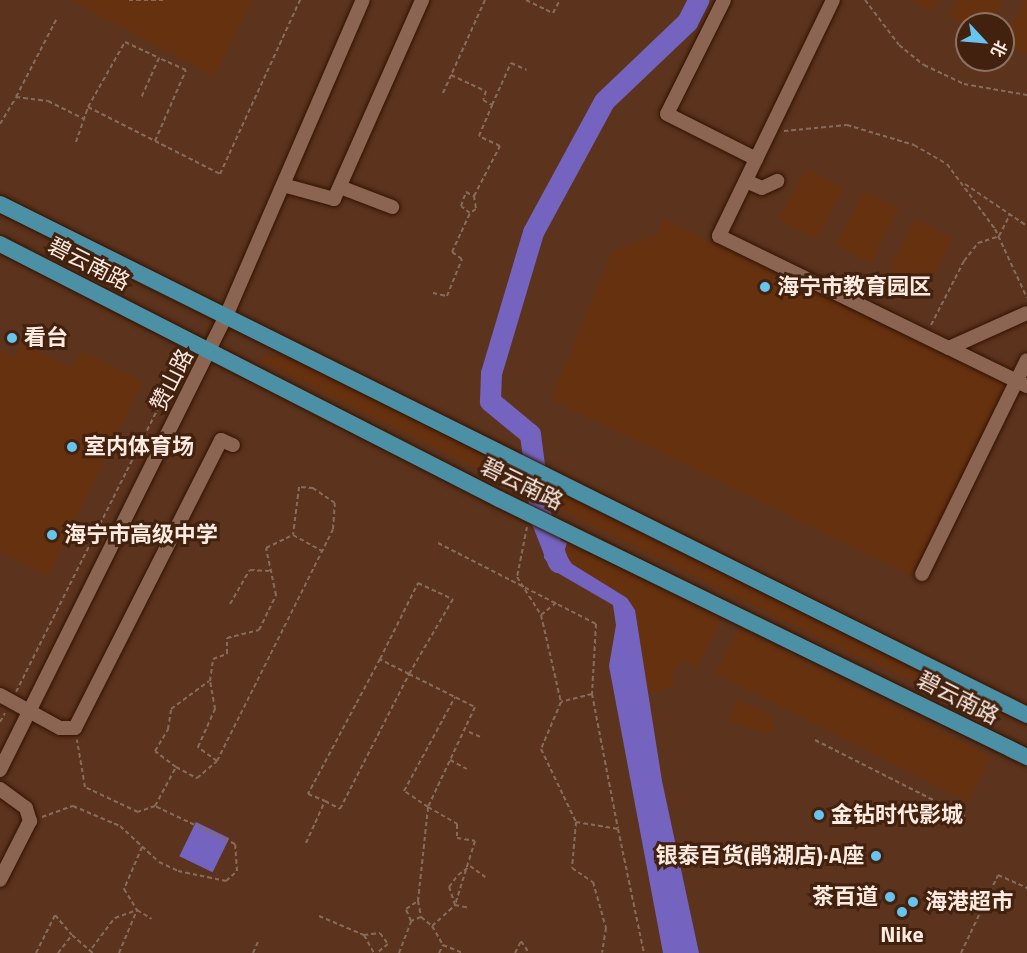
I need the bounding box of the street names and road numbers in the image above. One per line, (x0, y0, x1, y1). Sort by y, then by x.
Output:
street label: 碧云南路 (44, 232, 134, 296)
street label: 赞山路 (145, 345, 199, 415)
street label: 碧云南路 (477, 453, 567, 515)
street label: 碧云南路 (913, 666, 1003, 730)

